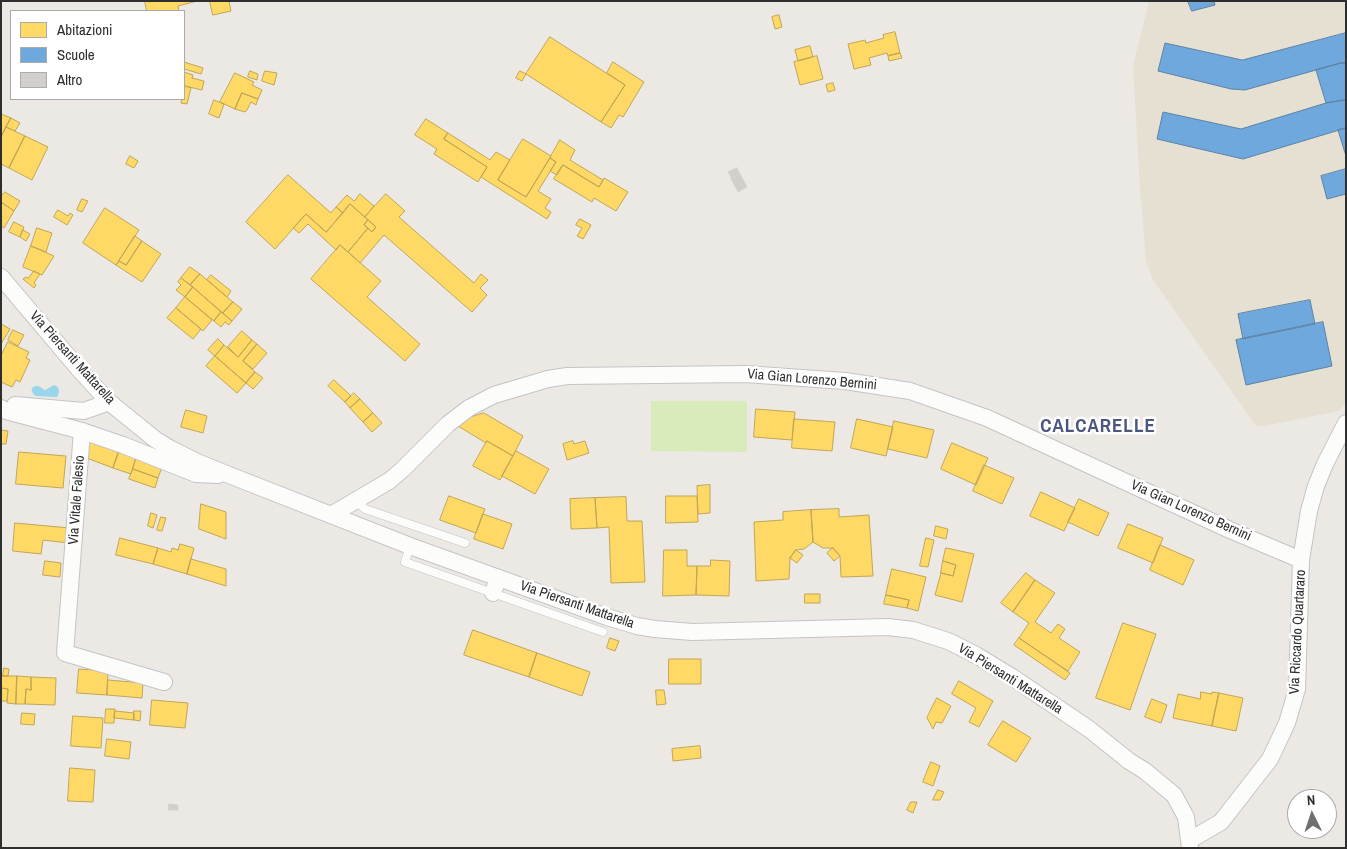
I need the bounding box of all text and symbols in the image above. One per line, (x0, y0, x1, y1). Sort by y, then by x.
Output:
legend (10, 10, 185, 100)
text: Abitazioni (57, 19, 112, 40)
text: Scuole (57, 44, 95, 65)
text: Altro (57, 69, 82, 90)
street label: Via Piersanti Mattarella (26, 308, 118, 408)
street label: Via Gian Lorenzo Bernini (747, 366, 877, 394)
district label: CALCARELLE (1039, 416, 1157, 438)
street label: Via Vitale Falesio (65, 455, 89, 545)
street label: Via Gian Lorenzo Bernini (1128, 477, 1254, 545)
street label: Via Riccardo Quartararo (1286, 569, 1310, 695)
street label: Via Piersanti Mattarella (518, 578, 636, 632)
street label: Via Piersanti Mattarella (955, 640, 1065, 718)
north arrow (1287, 789, 1337, 839)
text: N (1306, 791, 1316, 809)

